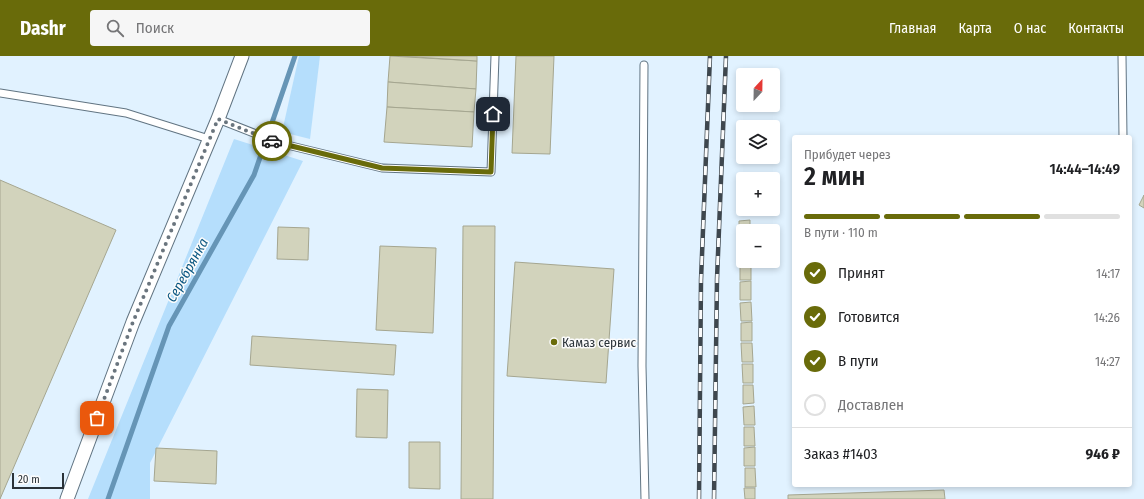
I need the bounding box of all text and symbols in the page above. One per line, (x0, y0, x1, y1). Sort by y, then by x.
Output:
search box (90, 10, 370, 46)
text: Dashr (20, 17, 66, 40)
icon: search (104, 17, 126, 39)
text: Поиск (136, 19, 174, 37)
text: Главная (889, 20, 936, 37)
text: Карта (958, 20, 992, 37)
text: О нас (1014, 20, 1046, 37)
text: Контакты (1068, 20, 1124, 37)
north arrow (736, 68, 780, 112)
map controls (736, 68, 780, 268)
pin (476, 97, 510, 131)
icon: home (482, 103, 504, 125)
button: layers (736, 120, 780, 164)
courier (252, 121, 292, 161)
icon: car (261, 130, 283, 152)
text: Прибудет через (804, 147, 891, 162)
text: 14:44–14:49 (1049, 160, 1120, 178)
text: 2 мин (804, 161, 865, 192)
button: + (736, 172, 780, 216)
button: − (736, 224, 780, 268)
text: В пути · 110 m (804, 225, 878, 240)
water label: Серебрянка (163, 235, 212, 305)
icon: check (804, 262, 826, 284)
text: Принят (838, 264, 885, 282)
text: 14:17 (1096, 266, 1120, 281)
icon: check (804, 306, 826, 328)
text: Готовится (838, 308, 900, 326)
text: 14:26 (1094, 310, 1120, 325)
place label: Камаз сервис (562, 335, 636, 350)
marker: Камаз сервис (549, 337, 559, 347)
icon: check (804, 350, 826, 372)
text: В пути (838, 352, 879, 370)
text: 14:27 (1095, 354, 1120, 369)
text: Доставлен (838, 396, 904, 414)
pin (80, 401, 114, 435)
icon: bag (86, 407, 108, 429)
text: Заказ #1403 (804, 445, 877, 463)
text: 946 ₽ (1086, 445, 1120, 463)
scale bar (12, 471, 64, 490)
text: 20 m (18, 473, 40, 486)

